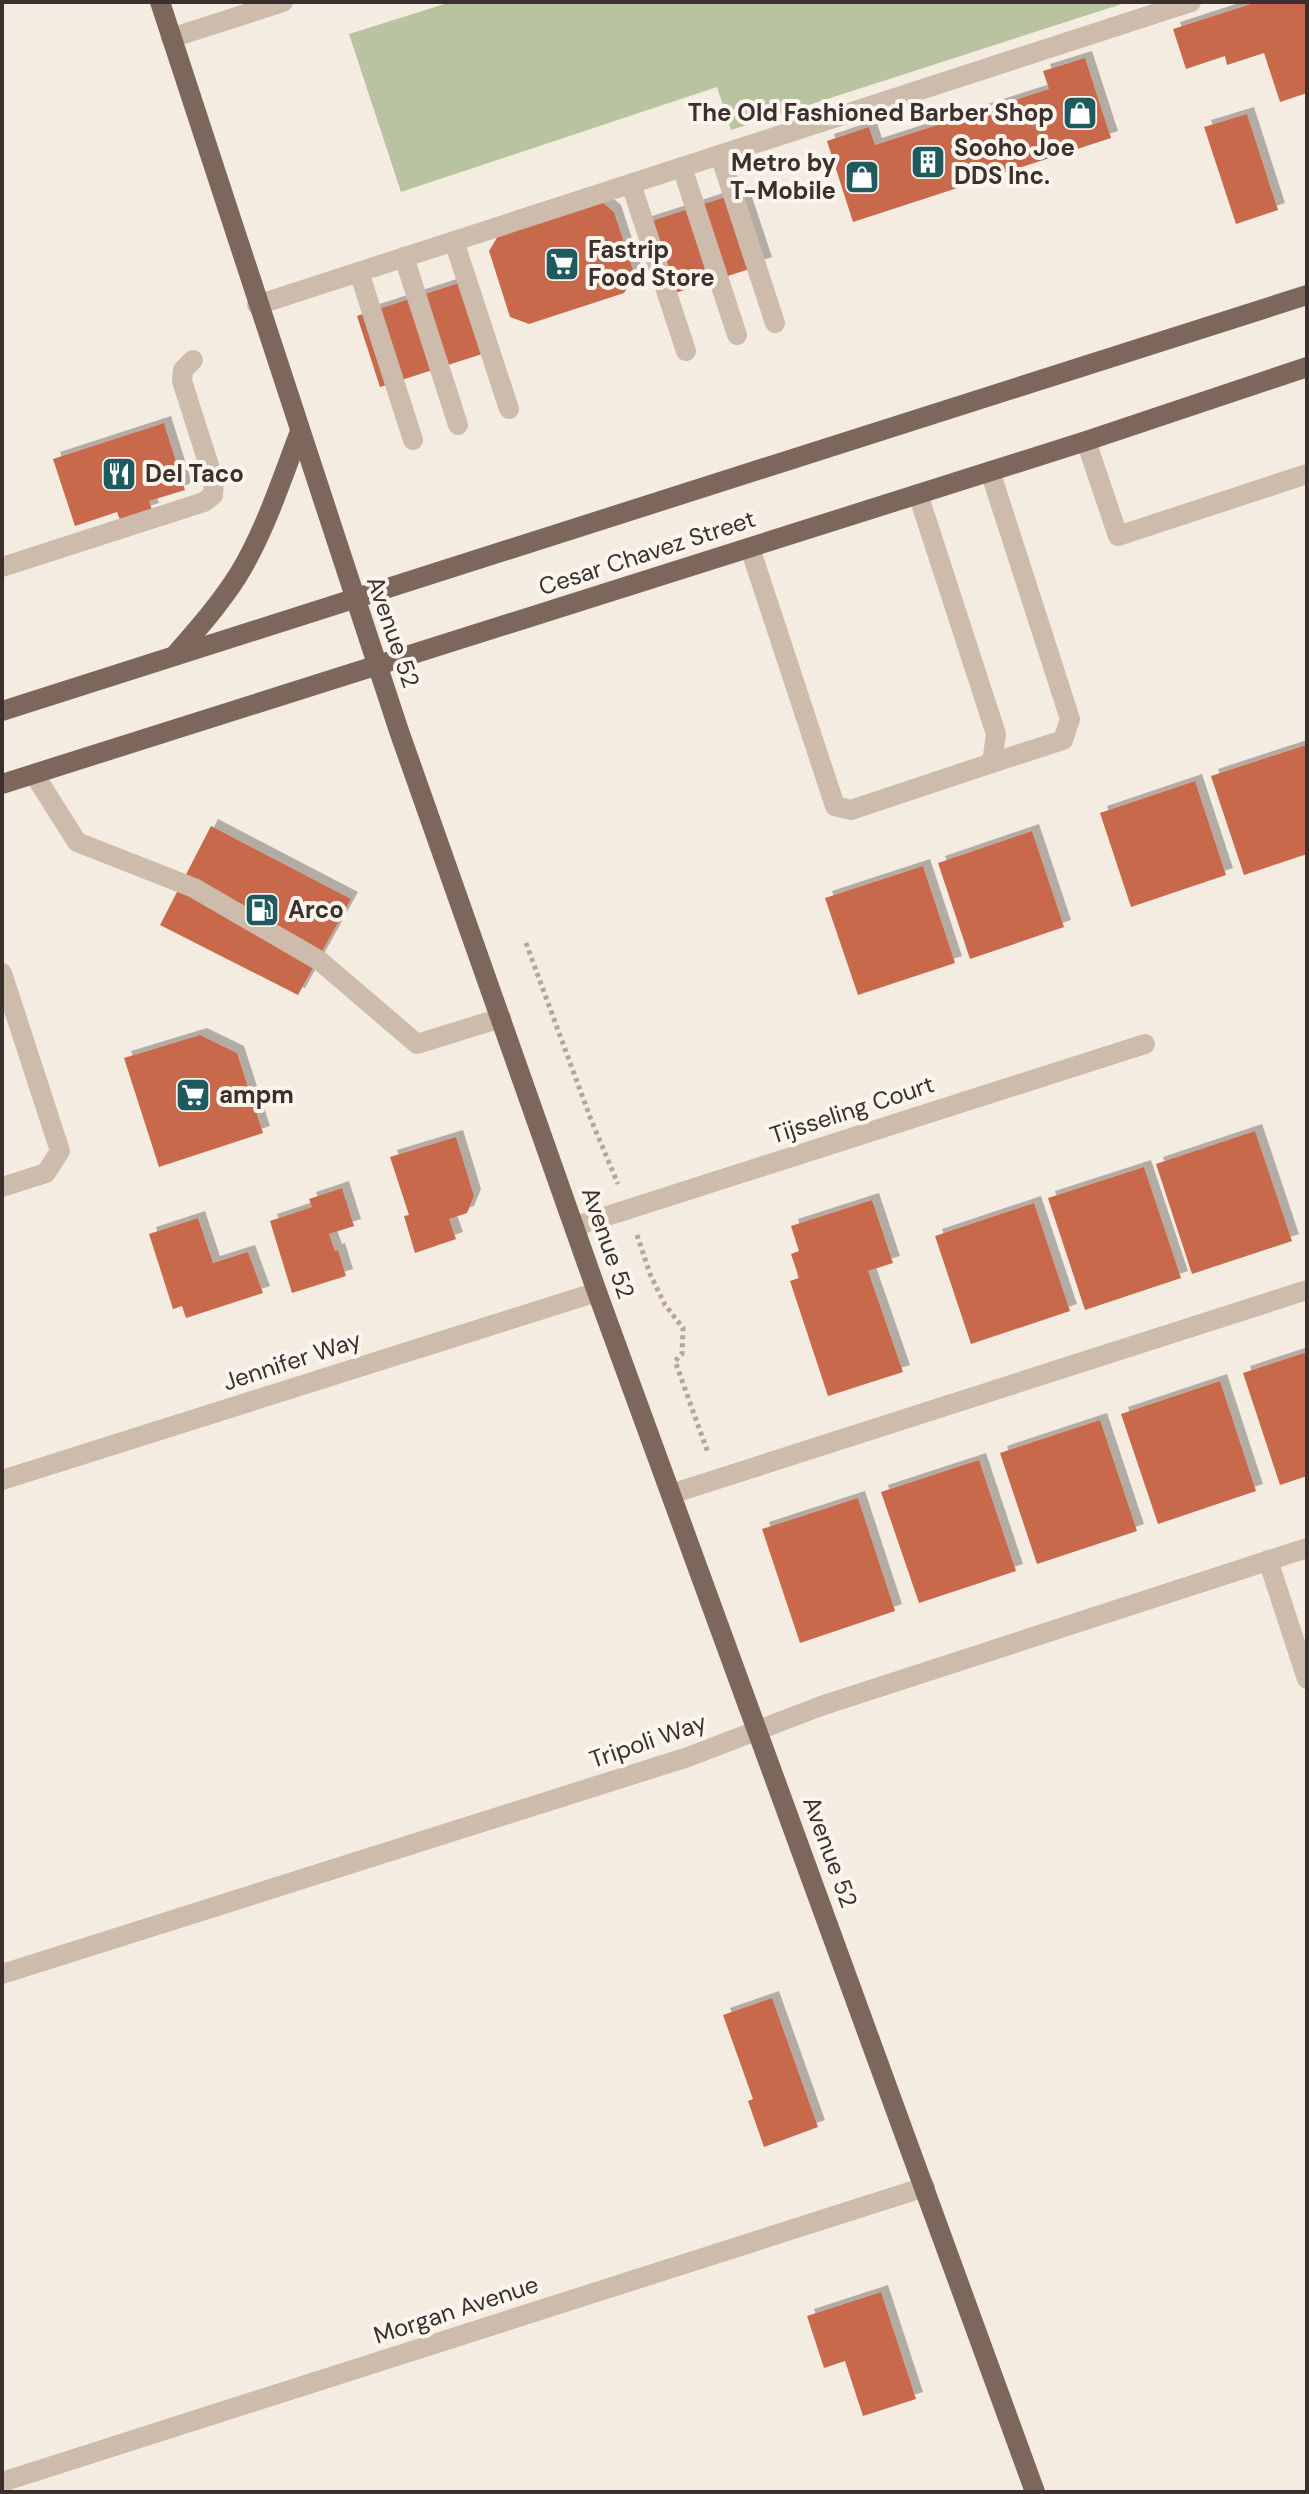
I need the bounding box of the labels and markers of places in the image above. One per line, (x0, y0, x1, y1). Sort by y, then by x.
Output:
shop icon: The Old Fashioned Barber Shop (1061, 94, 1099, 132)
place label: The Old Fashioned Barber Shop (688, 97, 1054, 128)
place label: Sooho Joe DDS Inc. (954, 132, 1075, 191)
building icon: Sooho Joe DDS Inc. (909, 143, 947, 181)
place label: Metro by T-Mobile (730, 147, 836, 206)
shop icon: Metro by T-Mobile (843, 158, 881, 196)
place label: Fastrip Food Store (588, 234, 715, 293)
supermarket icon: Fastrip Food Store (543, 245, 581, 283)
restaurant icon: Del Taco (100, 455, 138, 493)
place label: Del Taco (145, 458, 244, 489)
fuel station icon: Arco (243, 891, 281, 929)
place label: Arco (288, 894, 344, 925)
supermarket icon: ampm (174, 1076, 212, 1114)
place label: ampm (219, 1079, 294, 1110)

